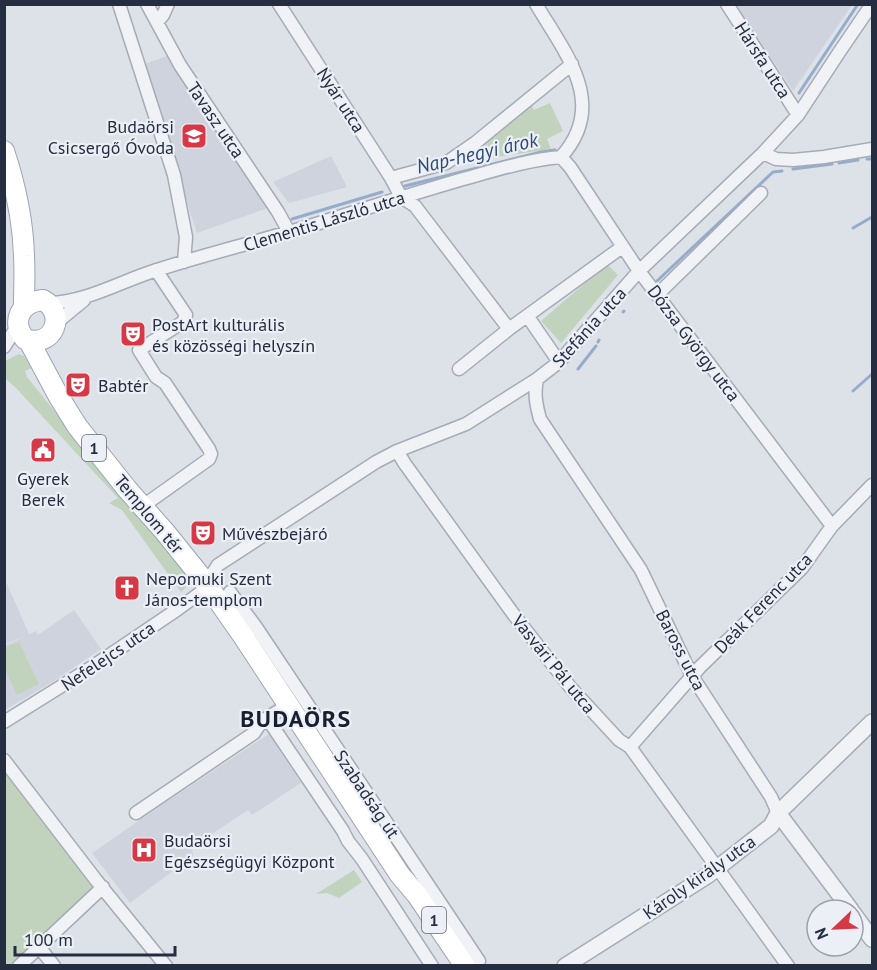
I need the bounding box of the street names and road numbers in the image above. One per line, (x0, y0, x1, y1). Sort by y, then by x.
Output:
street label: Hársfa utca (730, 17, 796, 103)
street label: Nyár utca (311, 63, 371, 137)
street label: Tavasz utca (182, 77, 250, 163)
street label: Clementis László utca (240, 185, 408, 257)
street label: Dózsa György utca (643, 280, 745, 406)
street label: Stefánia utca (547, 282, 631, 372)
road number: 1 (82, 435, 106, 461)
street label: Templom tér (109, 470, 189, 558)
street label: Deák Ferenc utca (709, 548, 817, 658)
street label: Baross utca (651, 606, 711, 694)
street label: Vasvári Pál utca (507, 609, 601, 718)
street label: Nefelejcs utca (57, 616, 159, 696)
street label: Szabadság út (329, 745, 405, 843)
street label: Károly király utca (638, 830, 760, 924)
road number: 1 (422, 907, 446, 933)

